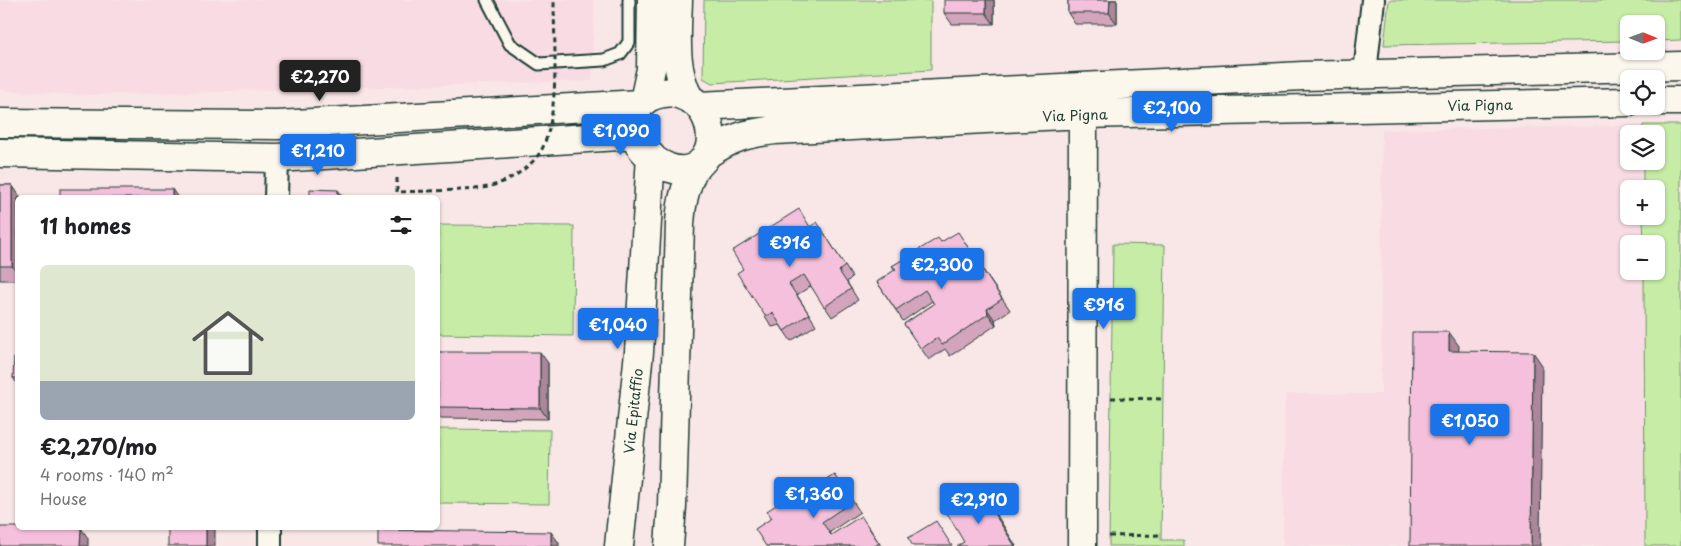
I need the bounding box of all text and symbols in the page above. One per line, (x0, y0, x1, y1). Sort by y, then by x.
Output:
north arrow (1620, 15, 1665, 60)
map controls (1620, 15, 1665, 280)
pin: €2,270 (279, 59, 361, 102)
text: €2,270 (290, 64, 350, 88)
button: locate (1620, 70, 1665, 115)
pin: €2,100 (1131, 90, 1213, 133)
street label: Via Pigna (1447, 94, 1513, 116)
text: €2,100 (1143, 95, 1201, 119)
street label: Via Pigna (1042, 103, 1108, 127)
pin: €1,090 (580, 114, 662, 156)
text: €1,090 (593, 118, 649, 142)
button: layers (1620, 125, 1665, 170)
pin: €1,210 (277, 134, 359, 176)
text: €1,210 (291, 138, 345, 162)
button: + (1620, 180, 1665, 225)
text: 11 homes (40, 209, 131, 241)
icon: filters (387, 211, 415, 239)
pin: €916 (760, 226, 820, 268)
text: €916 (769, 230, 811, 254)
button: − (1620, 235, 1665, 280)
pin: €2,300 (901, 248, 983, 290)
text: €2,300 (911, 252, 973, 276)
pin: €916 (1074, 288, 1134, 330)
text: €916 (1083, 292, 1125, 316)
icon: home (183, 298, 273, 388)
pin: €1,040 (577, 308, 659, 350)
text: €1,040 (589, 312, 647, 336)
street label: Via Epitaffio (618, 367, 648, 455)
pin: €1,050 (1429, 404, 1511, 446)
text: €1,050 (1441, 408, 1499, 432)
text: €2,270/mo (40, 430, 157, 462)
text: 4 rooms · 140 m² (40, 462, 174, 486)
pin: €1,360 (773, 476, 855, 519)
text: €1,360 (785, 481, 843, 505)
pin: €2,910 (938, 482, 1020, 525)
text: House (40, 486, 87, 510)
text: €2,910 (951, 487, 1007, 511)

